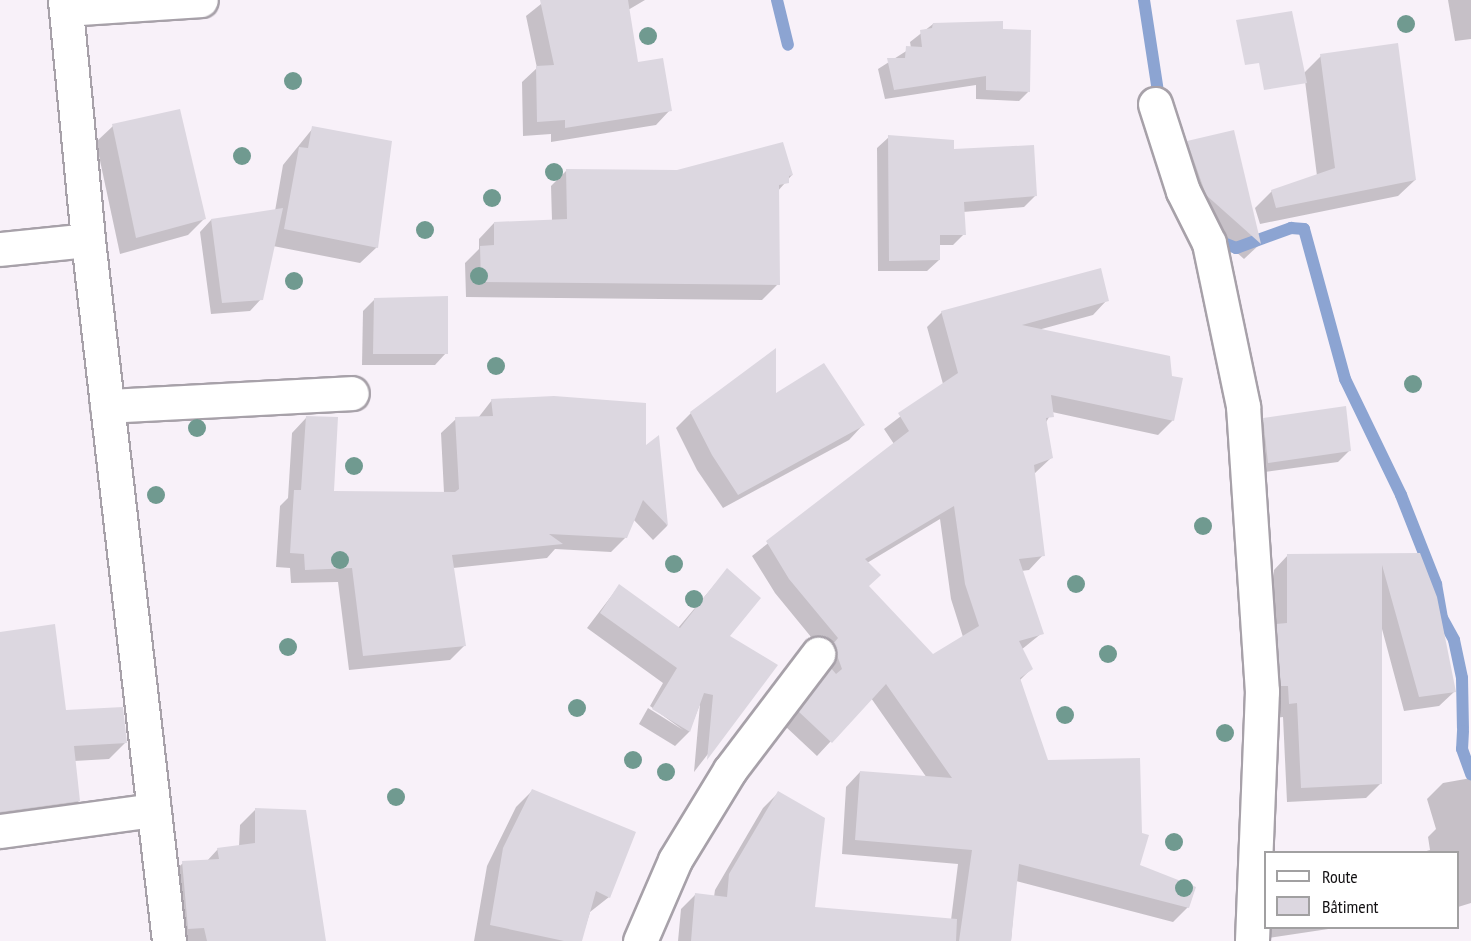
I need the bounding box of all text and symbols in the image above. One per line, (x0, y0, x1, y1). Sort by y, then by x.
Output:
legend (1264, 851, 1459, 929)
text: Route (1322, 865, 1358, 888)
text: Bâtiment (1322, 895, 1379, 918)

